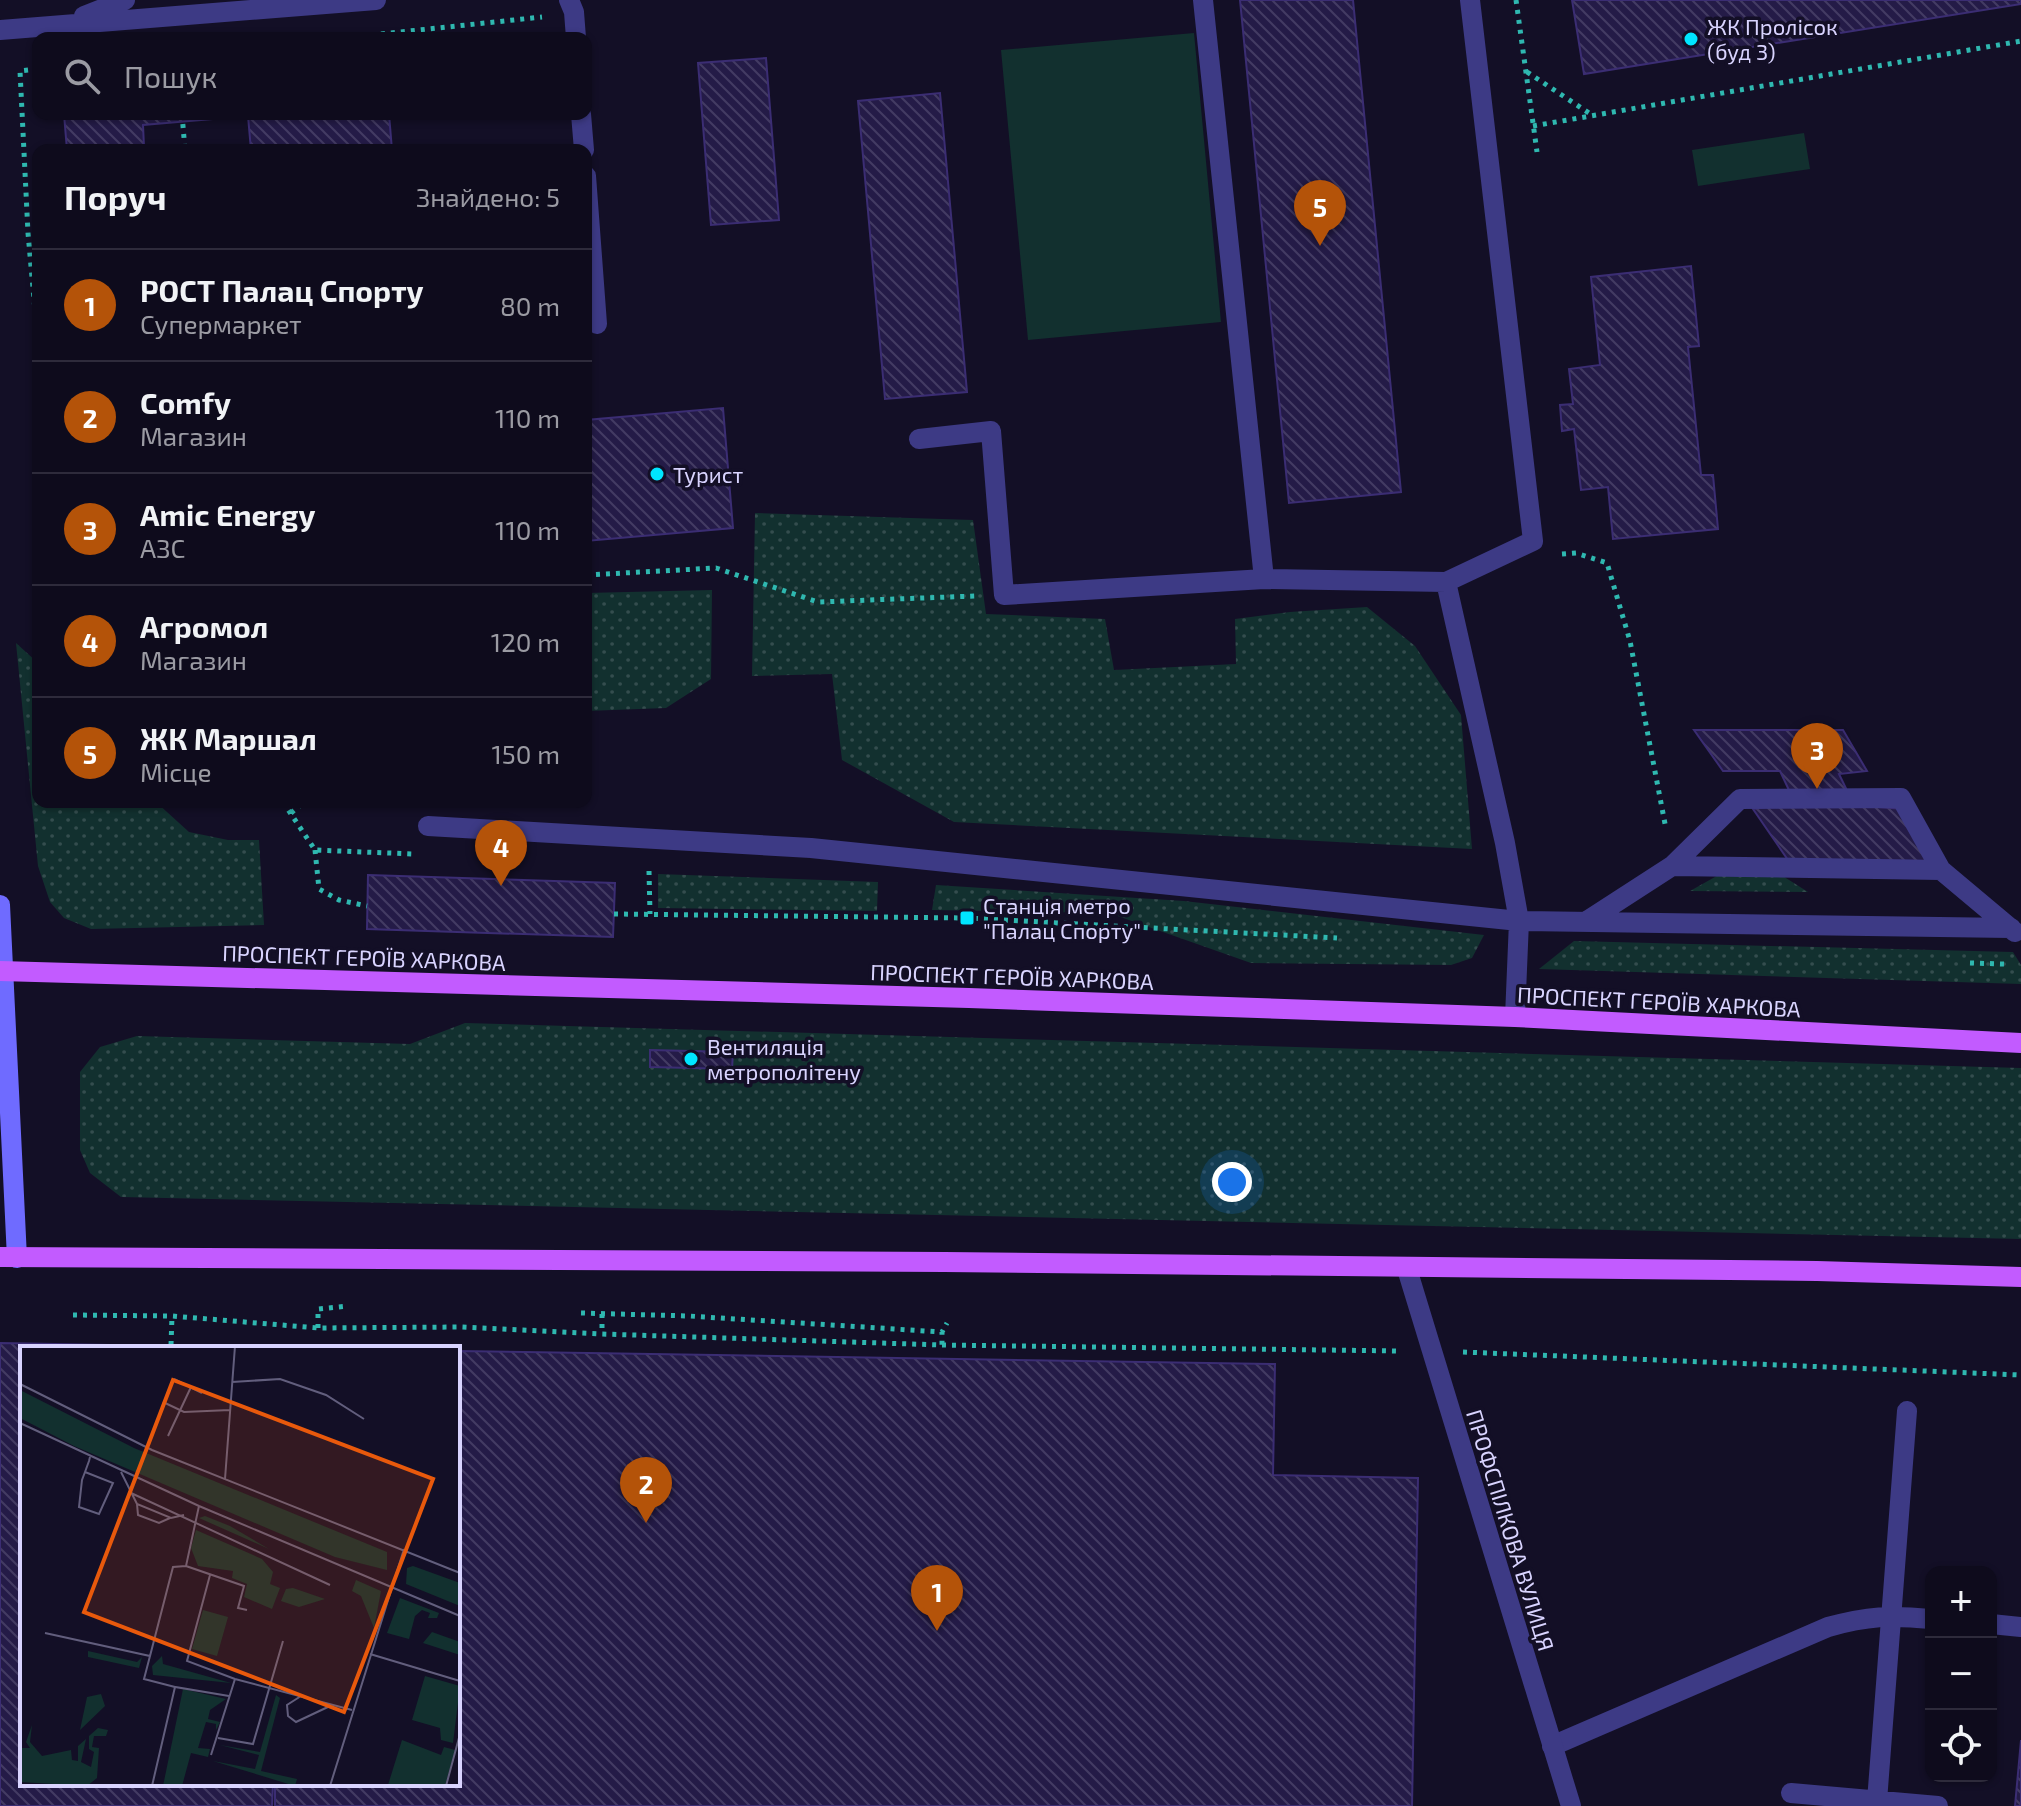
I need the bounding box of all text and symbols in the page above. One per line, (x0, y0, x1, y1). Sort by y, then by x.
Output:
place label: ЖК Пролісок (буд 3) (1707, 13, 1838, 65)
marker: ЖК Пролісок (буд 3) (1682, 30, 1700, 48)
search box (32, 32, 592, 120)
icon: search (60, 54, 104, 98)
text: Пошук (124, 58, 217, 94)
text: Поруч (64, 176, 167, 217)
pin: 5 (1294, 180, 1346, 246)
text: Знайдено: 5 (416, 181, 560, 212)
text: РОСТ Палац Спорту (140, 272, 424, 308)
text: 1 (84, 290, 96, 321)
text: 80 m (500, 290, 560, 321)
text: Супермаркет (140, 308, 302, 339)
text: Comfy (140, 384, 231, 420)
text: 2 (82, 402, 98, 433)
text: 110 m (495, 402, 560, 433)
text: Магазин (140, 420, 247, 451)
place label: Турист (673, 461, 744, 488)
marker: Турист (648, 465, 666, 483)
text: Amic Energy (140, 496, 316, 532)
text: 3 (83, 514, 97, 545)
text: 110 m (495, 514, 560, 545)
text: АЗС (140, 532, 185, 563)
text: Агромол (140, 608, 268, 644)
text: 4 (82, 626, 98, 657)
text: 120 m (491, 626, 560, 657)
text: Магазин (140, 644, 247, 675)
text: ЖК Маршал (140, 720, 317, 756)
pin: 3 (1791, 723, 1843, 789)
text: 5 (83, 738, 97, 769)
text: 150 m (491, 738, 560, 769)
text: Місце (140, 756, 212, 787)
pin: 4 (475, 820, 527, 886)
place label: Станція метро "Палац Спорту" (983, 892, 1141, 944)
marker: Станція метро "Палац Спорту" (958, 909, 976, 927)
street label: ПРОСПЕКТ ГЕРОЇВ ХАРКОВА (222, 939, 507, 975)
street label: ПРОСПЕКТ ГЕРОЇВ ХАРКОВА (870, 958, 1155, 994)
street label: ПРОСПЕКТ ГЕРОЇВ ХАРКОВА (1517, 981, 1802, 1021)
place label: Вентиляція метрополітену (707, 1033, 861, 1085)
marker: Вентиляція метрополітену (682, 1050, 700, 1068)
your location (1212, 1162, 1252, 1202)
inset map (20, 1346, 460, 1786)
street label: ПРОФСПІЛКОВА ВУЛИЦЯ (1462, 1406, 1560, 1654)
pin: 2 (620, 1457, 672, 1523)
pin: 1 (911, 1565, 963, 1631)
map controls (1925, 1566, 1997, 1782)
button: + (1925, 1566, 1997, 1638)
button: − (1925, 1638, 1997, 1710)
button: locate (1925, 1710, 1997, 1782)

